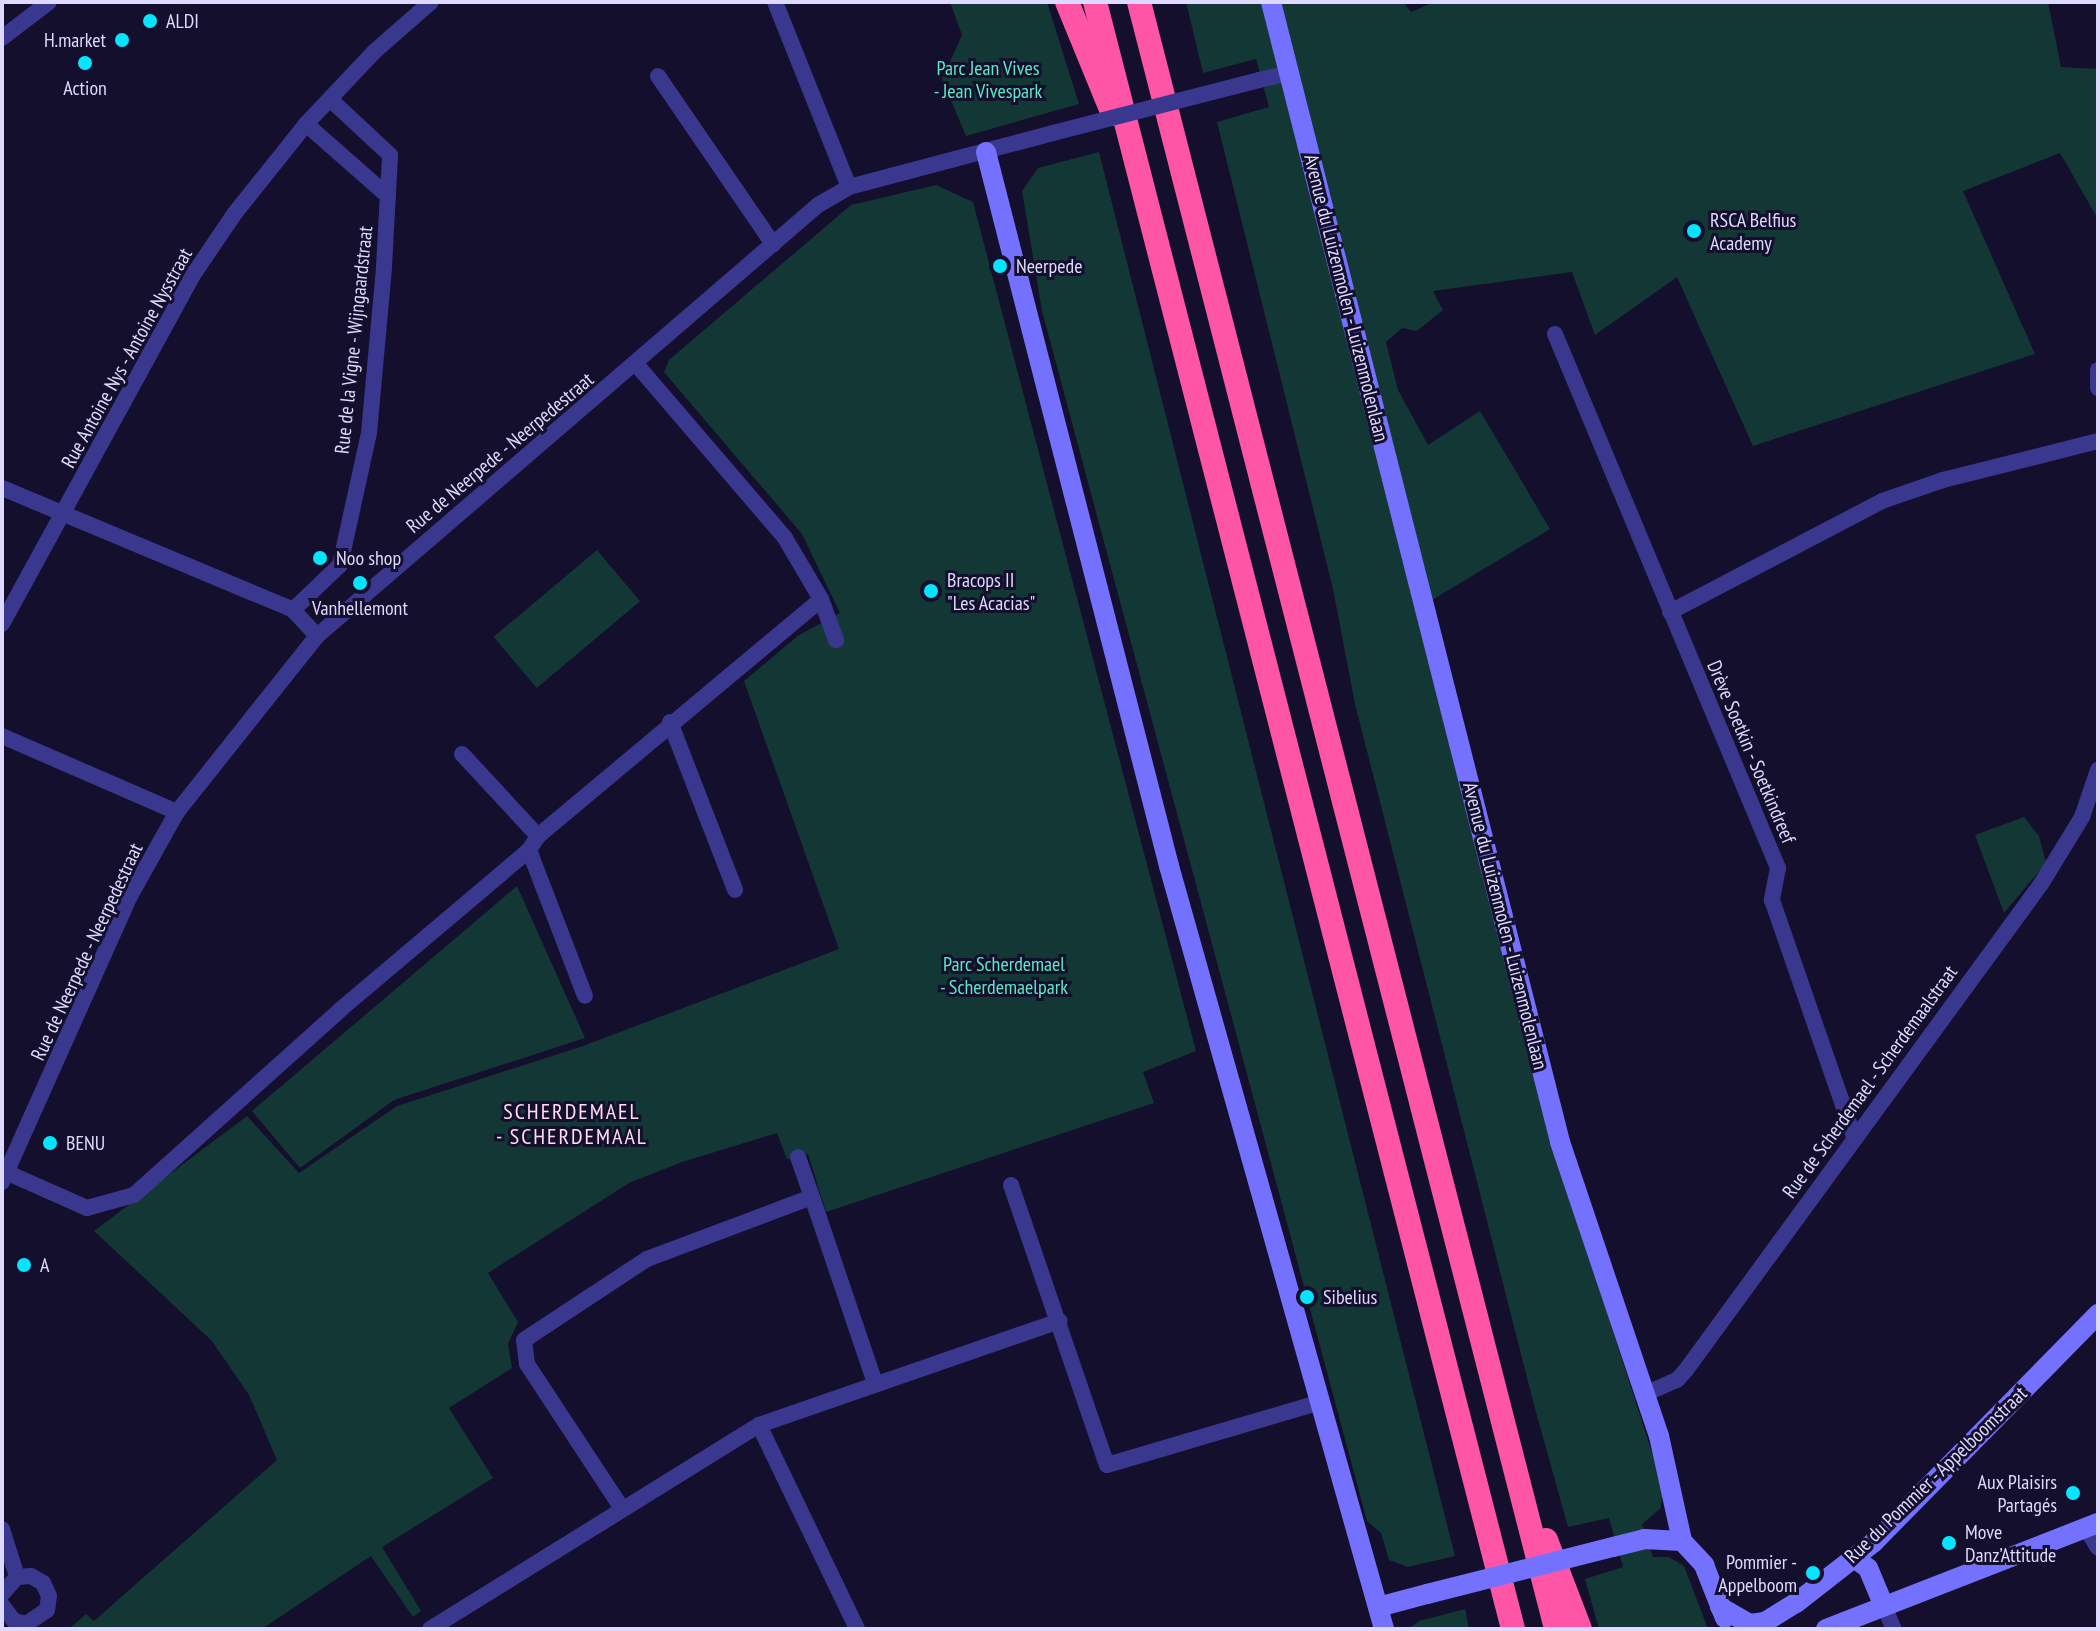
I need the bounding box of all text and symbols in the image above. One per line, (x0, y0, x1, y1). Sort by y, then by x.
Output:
place label: ALDI (166, 9, 199, 33)
marker: ALDI (141, 12, 159, 30)
place label: H.market (44, 28, 106, 52)
marker: H.market (113, 31, 131, 49)
marker: Action (76, 54, 94, 72)
park label: Parc Jean Vives - Jean Vivespark (933, 57, 1043, 104)
place label: Action (63, 76, 107, 100)
street label: Avenue du Luizenmolen - Luizenmolenlaan (1298, 151, 1394, 445)
place label: RSCA Belfius Academy (1710, 208, 1797, 255)
marker: RSCA Belfius Academy (1685, 222, 1703, 240)
street label: Rue de la Vigne - Wijngaardstraat (330, 224, 378, 456)
street label: Rue Antoine Nys - Antoine Nysstraat (56, 243, 198, 473)
place label: Neerpede (1016, 254, 1082, 278)
marker: Neerpede (991, 257, 1009, 275)
street label: Rue de Neerpede - Neerpedestraat (401, 367, 599, 539)
place label: Noo shop (336, 546, 401, 570)
marker: Noo shop (311, 549, 329, 567)
place label: Bracops II "Les Acacias" (947, 568, 1036, 615)
marker: Vanhellemont (351, 574, 369, 592)
marker: Bracops II "Les Acacias" (922, 582, 940, 600)
place label: Vanhellemont (312, 596, 408, 620)
street label: Drève Soetkin - Soetkindreef (1701, 656, 1801, 848)
street label: Avenue du Luizenmolen - Luizenmolenlaan (1457, 779, 1553, 1073)
street label: Rue de Neerpede - Neerpedestraat (26, 839, 148, 1065)
park label: Parc Scherdemael - Scherdemaelpark (939, 952, 1069, 999)
street label: Rue de Scherdemael - Scherdemaalstraat (1777, 960, 1963, 1204)
district label: SCHERDEMAEL - SCHERDEMAAL (495, 1098, 649, 1150)
place label: BENU (66, 1131, 105, 1155)
marker: BENU (41, 1134, 59, 1152)
place label: A (40, 1253, 49, 1277)
marker: A (15, 1256, 33, 1274)
place label: Sibelius (1323, 1285, 1377, 1309)
marker: Sibelius (1298, 1288, 1316, 1306)
street label: Rue du Pommier - Appelboomstraat (1839, 1381, 2033, 1569)
place label: Aux Plaisirs Partagés (1977, 1470, 2057, 1517)
marker: Aux Plaisirs Partagés (2064, 1484, 2082, 1502)
place label: Move Danz’Attitude (1965, 1520, 2056, 1567)
marker: Move Danz’Attitude (1940, 1534, 1958, 1552)
place label: Pommier - Appelboom (1718, 1550, 1797, 1597)
marker: Pommier - Appelboom (1804, 1564, 1822, 1582)

